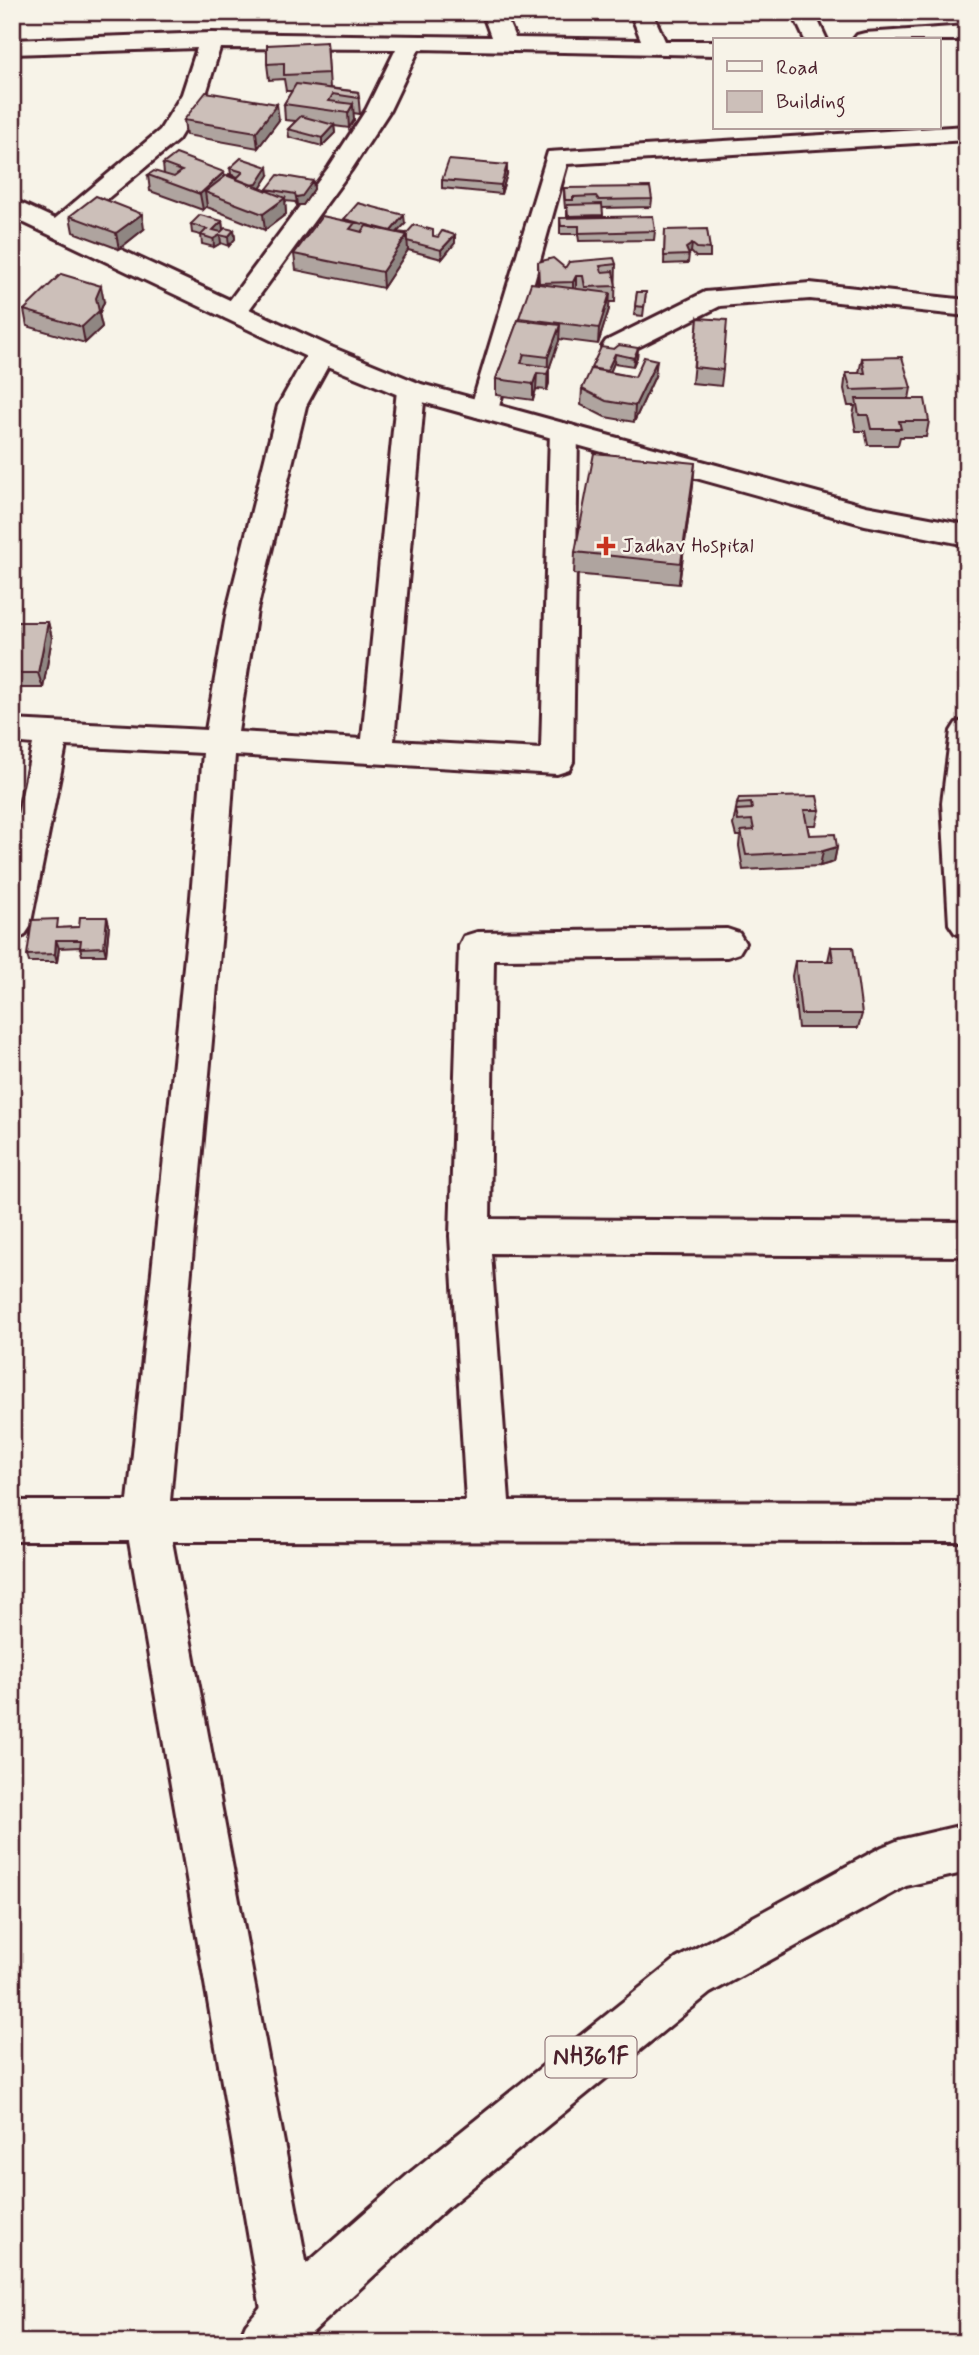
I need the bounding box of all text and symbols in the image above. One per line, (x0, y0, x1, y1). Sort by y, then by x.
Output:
legend (713, 38, 940, 130)
text: Road (776, 54, 818, 82)
text: Building (776, 88, 846, 118)
place label: Jadhav Hospital (622, 532, 754, 560)
marker: Jadhav Hospital (596, 536, 616, 556)
road number: NH361F (546, 2036, 636, 2078)

